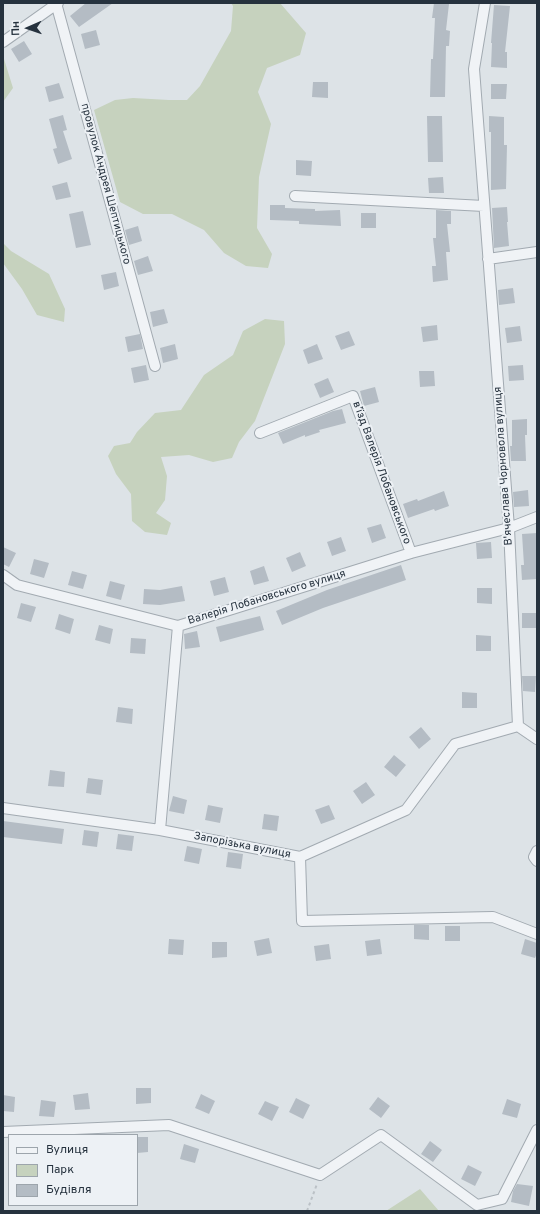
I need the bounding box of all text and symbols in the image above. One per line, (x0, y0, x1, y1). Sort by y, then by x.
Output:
north arrow (8, 8, 48, 48)
text: Пн (9, 21, 23, 36)
street label: провулок Андрея Шептицького (77, 102, 133, 266)
street label: В'ячеслава Чорновола вулиця (492, 386, 516, 546)
street label: в’їзд Валерія Лобановського (349, 400, 413, 546)
street label: Валерія Лобановського вулиця (186, 568, 348, 628)
street label: Запорізька вулиця (192, 830, 292, 862)
legend (8, 1134, 138, 1206)
text: Вулиця (46, 1142, 88, 1158)
text: Парк (46, 1162, 74, 1178)
text: Будівля (46, 1182, 92, 1198)

